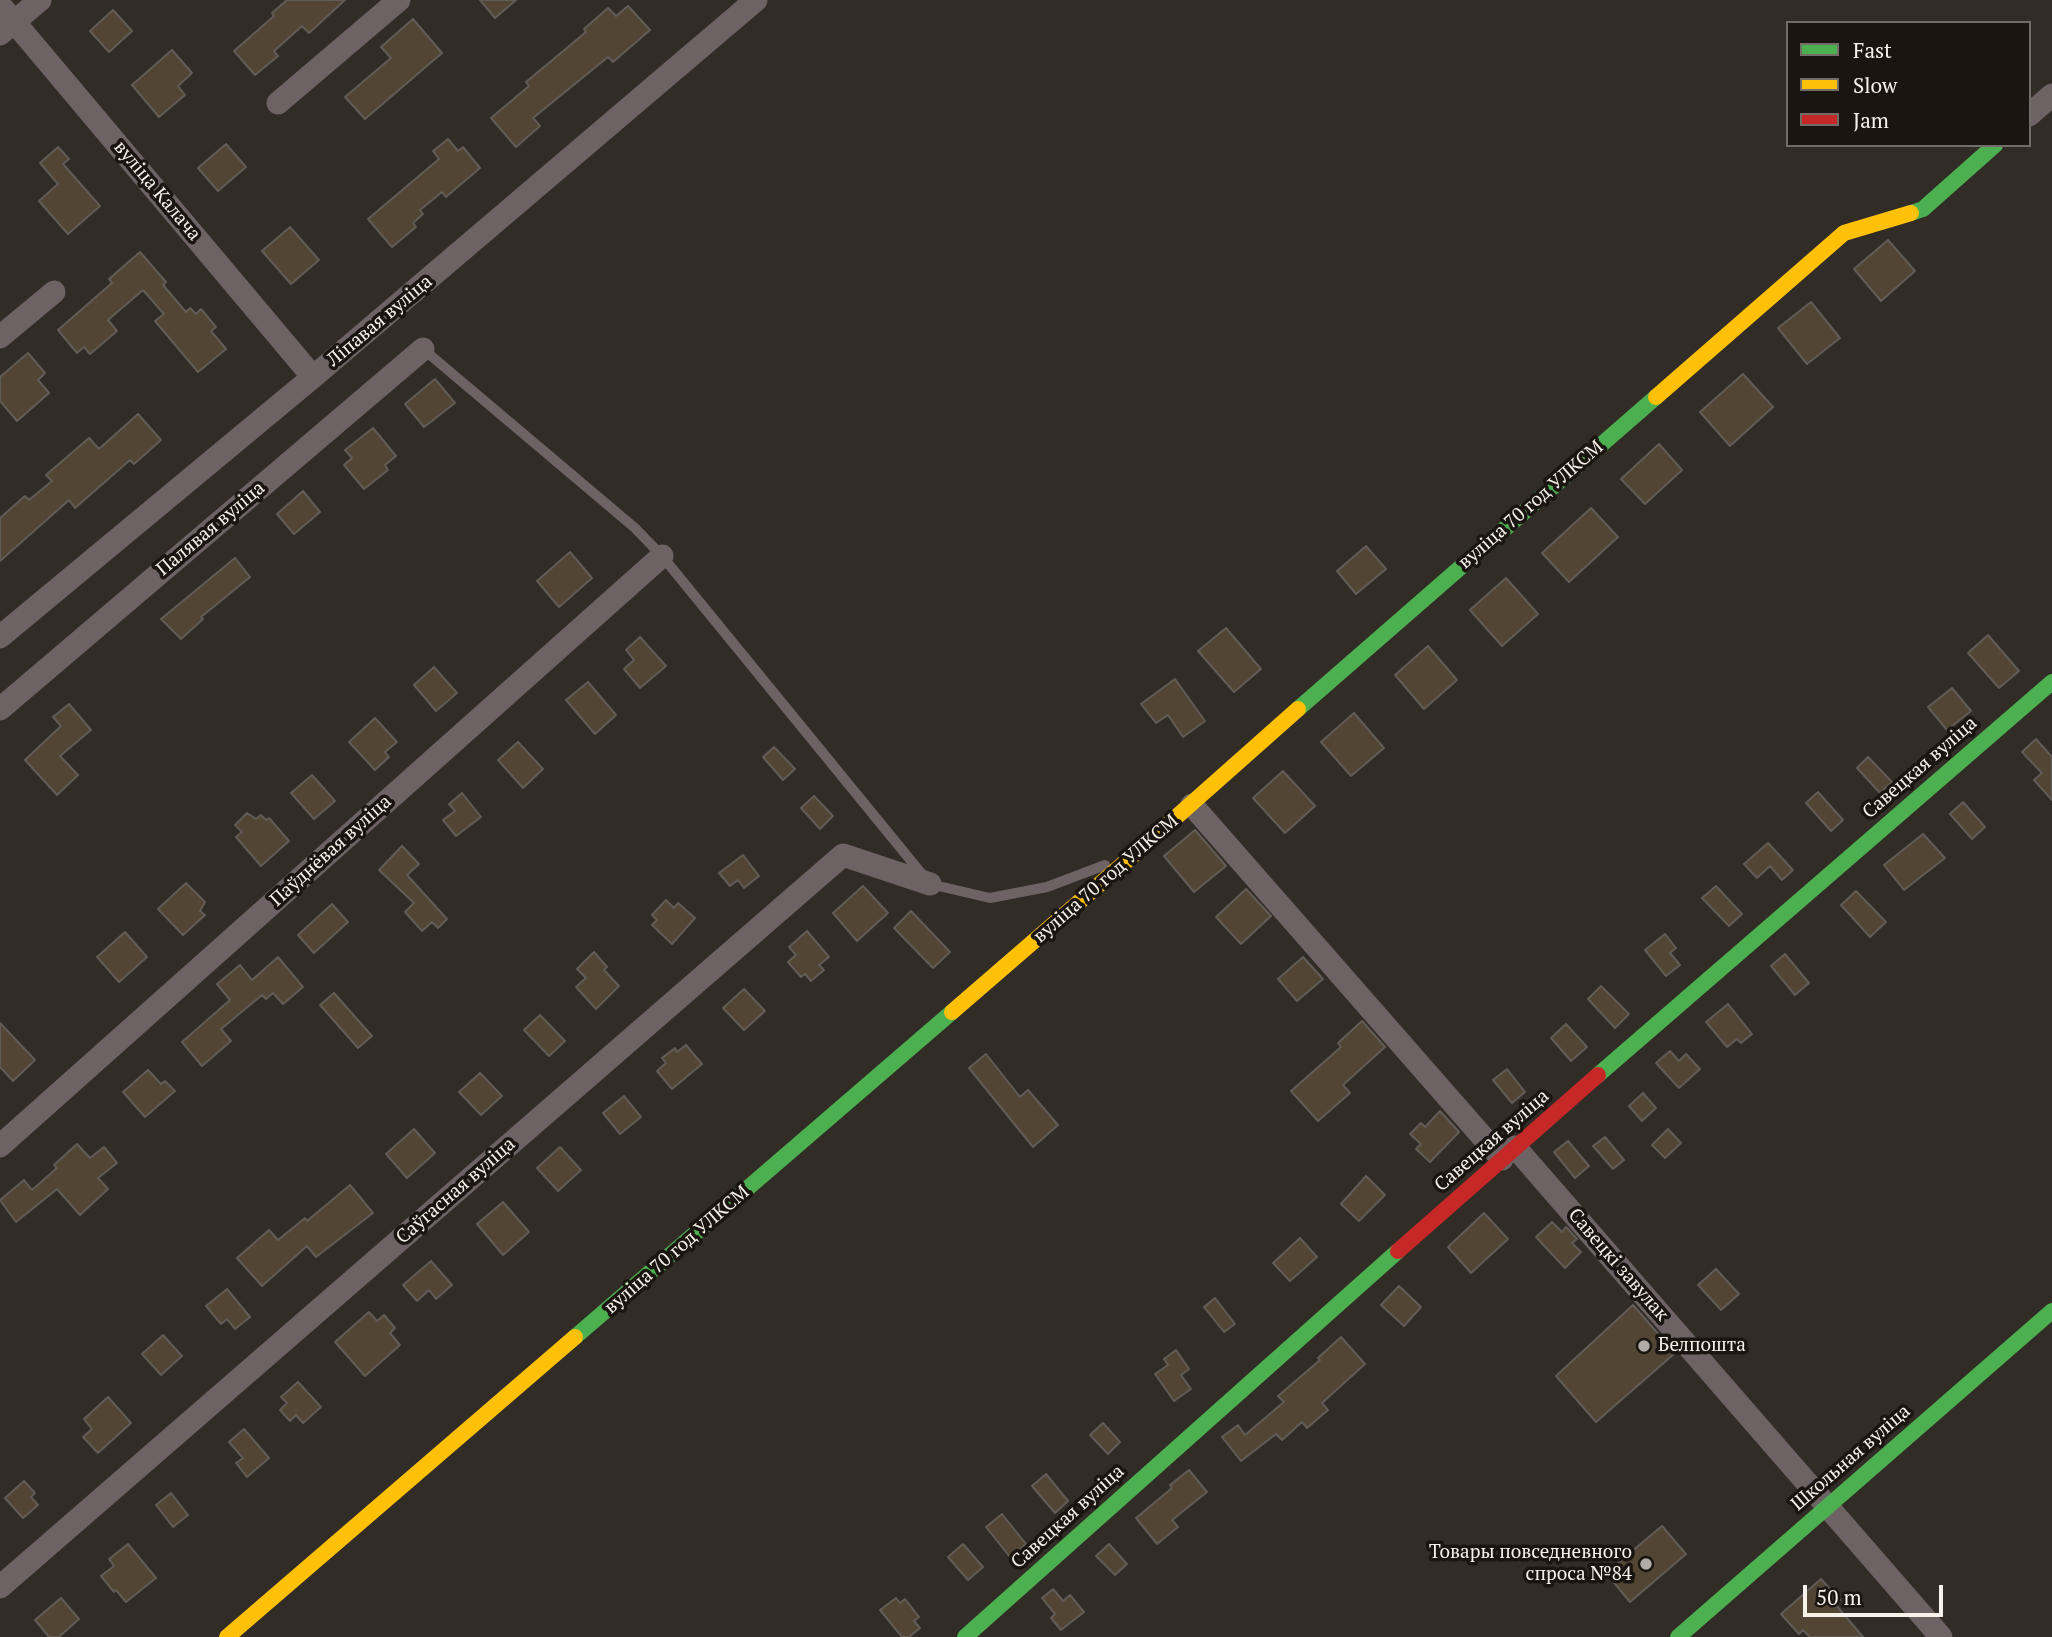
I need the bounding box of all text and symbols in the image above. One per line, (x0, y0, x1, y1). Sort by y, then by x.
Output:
legend (1786, 21, 2031, 147)
text: Fast (1853, 36, 1892, 64)
text: Slow (1853, 71, 1897, 99)
text: Jam (1853, 106, 1889, 134)
street label: вуліца Калача (109, 137, 205, 245)
street label: Ліпавая вуліца (323, 270, 437, 372)
street label: вуліца 70 год УЛКСМ (1454, 436, 1608, 574)
street label: Палявая вуліца (152, 477, 270, 581)
street label: Савецкая вуліца (1858, 712, 1982, 824)
street label: Паўднёвая вуліца (266, 791, 396, 911)
street label: вуліца 70 год УЛКСМ (1029, 810, 1183, 948)
street label: Савецкая вуліца (1430, 1085, 1554, 1197)
street label: Саўгасная вуліца (392, 1133, 520, 1249)
street label: вуліца 70 год УЛКСМ (600, 1181, 754, 1319)
street label: Савецкі завулак (1563, 1204, 1673, 1326)
place label: Белпошта (1658, 1335, 1746, 1357)
marker: Белпошта (1636, 1338, 1652, 1354)
street label: Школьная вуліца (1787, 1400, 1915, 1516)
street label: Савецкая вуліца (1007, 1460, 1129, 1574)
place label: Товары повседневного спроса №84 (1429, 1542, 1632, 1586)
marker: Товары повседневного спроса №84 (1638, 1556, 1654, 1572)
scale bar (1807, 1570, 1947, 1614)
text: 50 m (1816, 1583, 1862, 1611)

